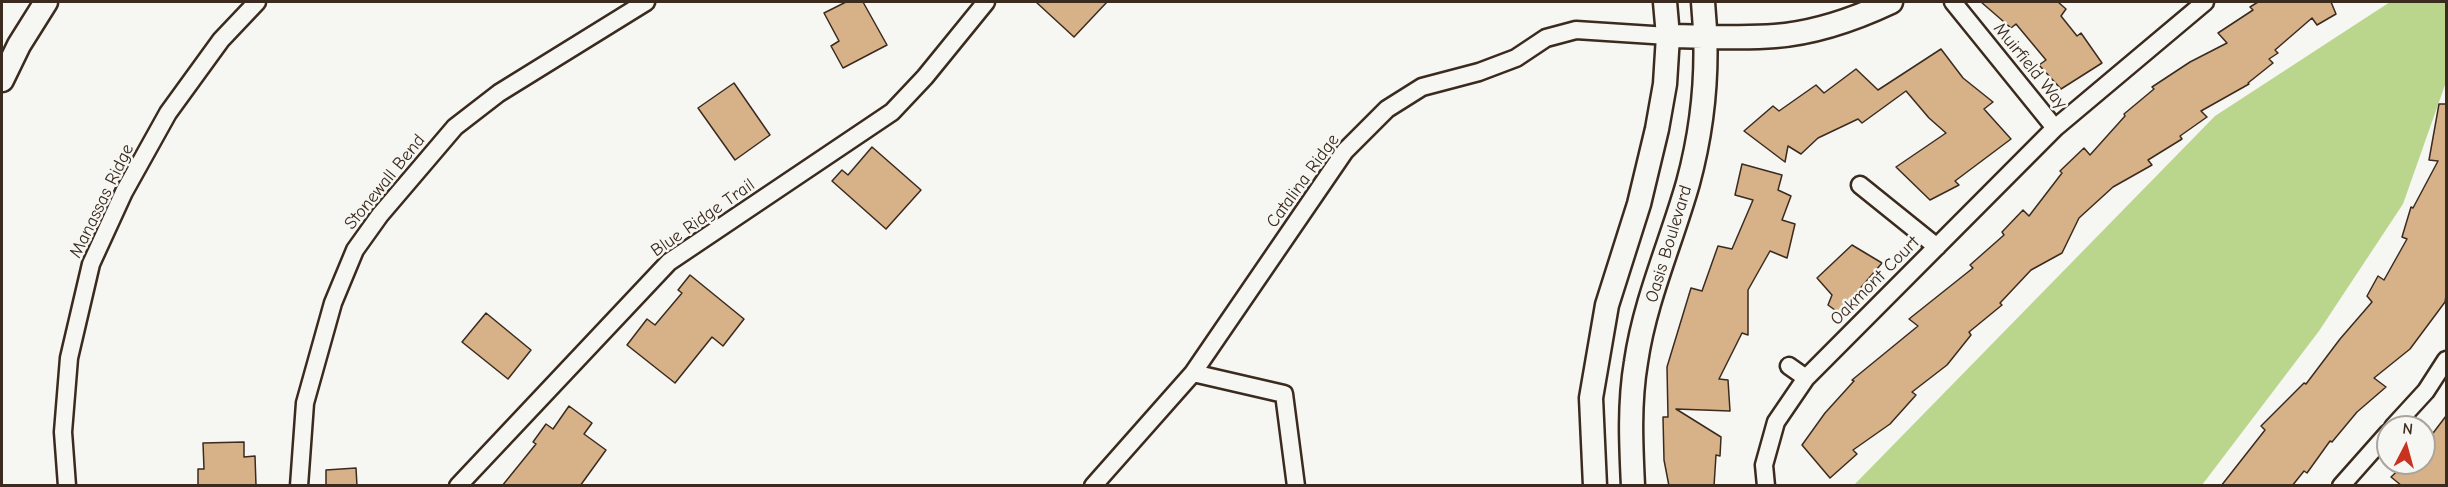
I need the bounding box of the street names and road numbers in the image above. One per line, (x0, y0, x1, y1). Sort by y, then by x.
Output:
street label: Muirfield Way (1989, 18, 2071, 114)
street label: Stonewall Bend (340, 130, 430, 234)
street label: Catalina Ridge (1262, 130, 1344, 232)
street label: Manassas Ridge (65, 140, 139, 262)
street label: Blue Ridge Trail (647, 174, 759, 262)
street label: Oasis Boulevard (1641, 183, 1697, 305)
street label: Oakmont Court (1826, 232, 1924, 330)

